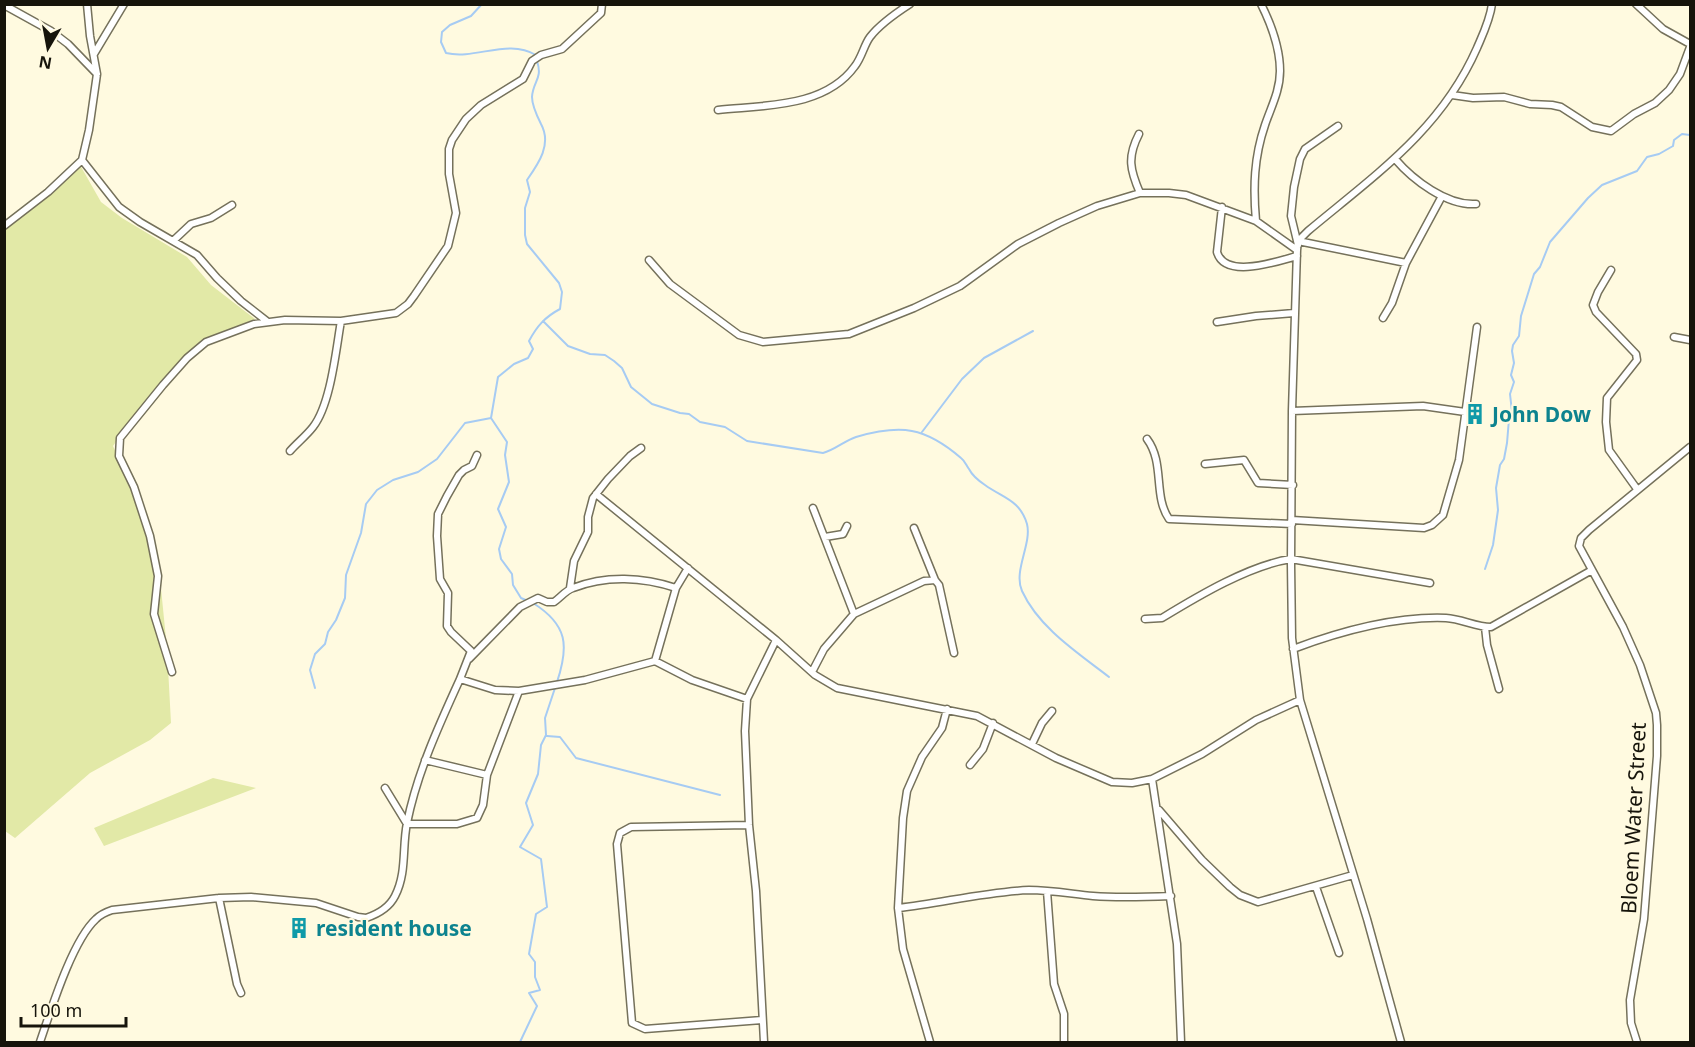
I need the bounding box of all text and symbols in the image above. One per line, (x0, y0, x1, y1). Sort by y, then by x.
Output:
north arrow (18, 18, 78, 78)
text: N (37, 51, 54, 75)
place label: John Dow (1490, 400, 1591, 428)
building icon: John Dow (1463, 402, 1487, 426)
street label: Bloem Water Street (1614, 721, 1652, 914)
place label: resident house (316, 914, 472, 942)
building icon: resident house (287, 916, 311, 940)
scale bar (21, 990, 126, 1028)
text: 100 m (30, 998, 82, 1022)

